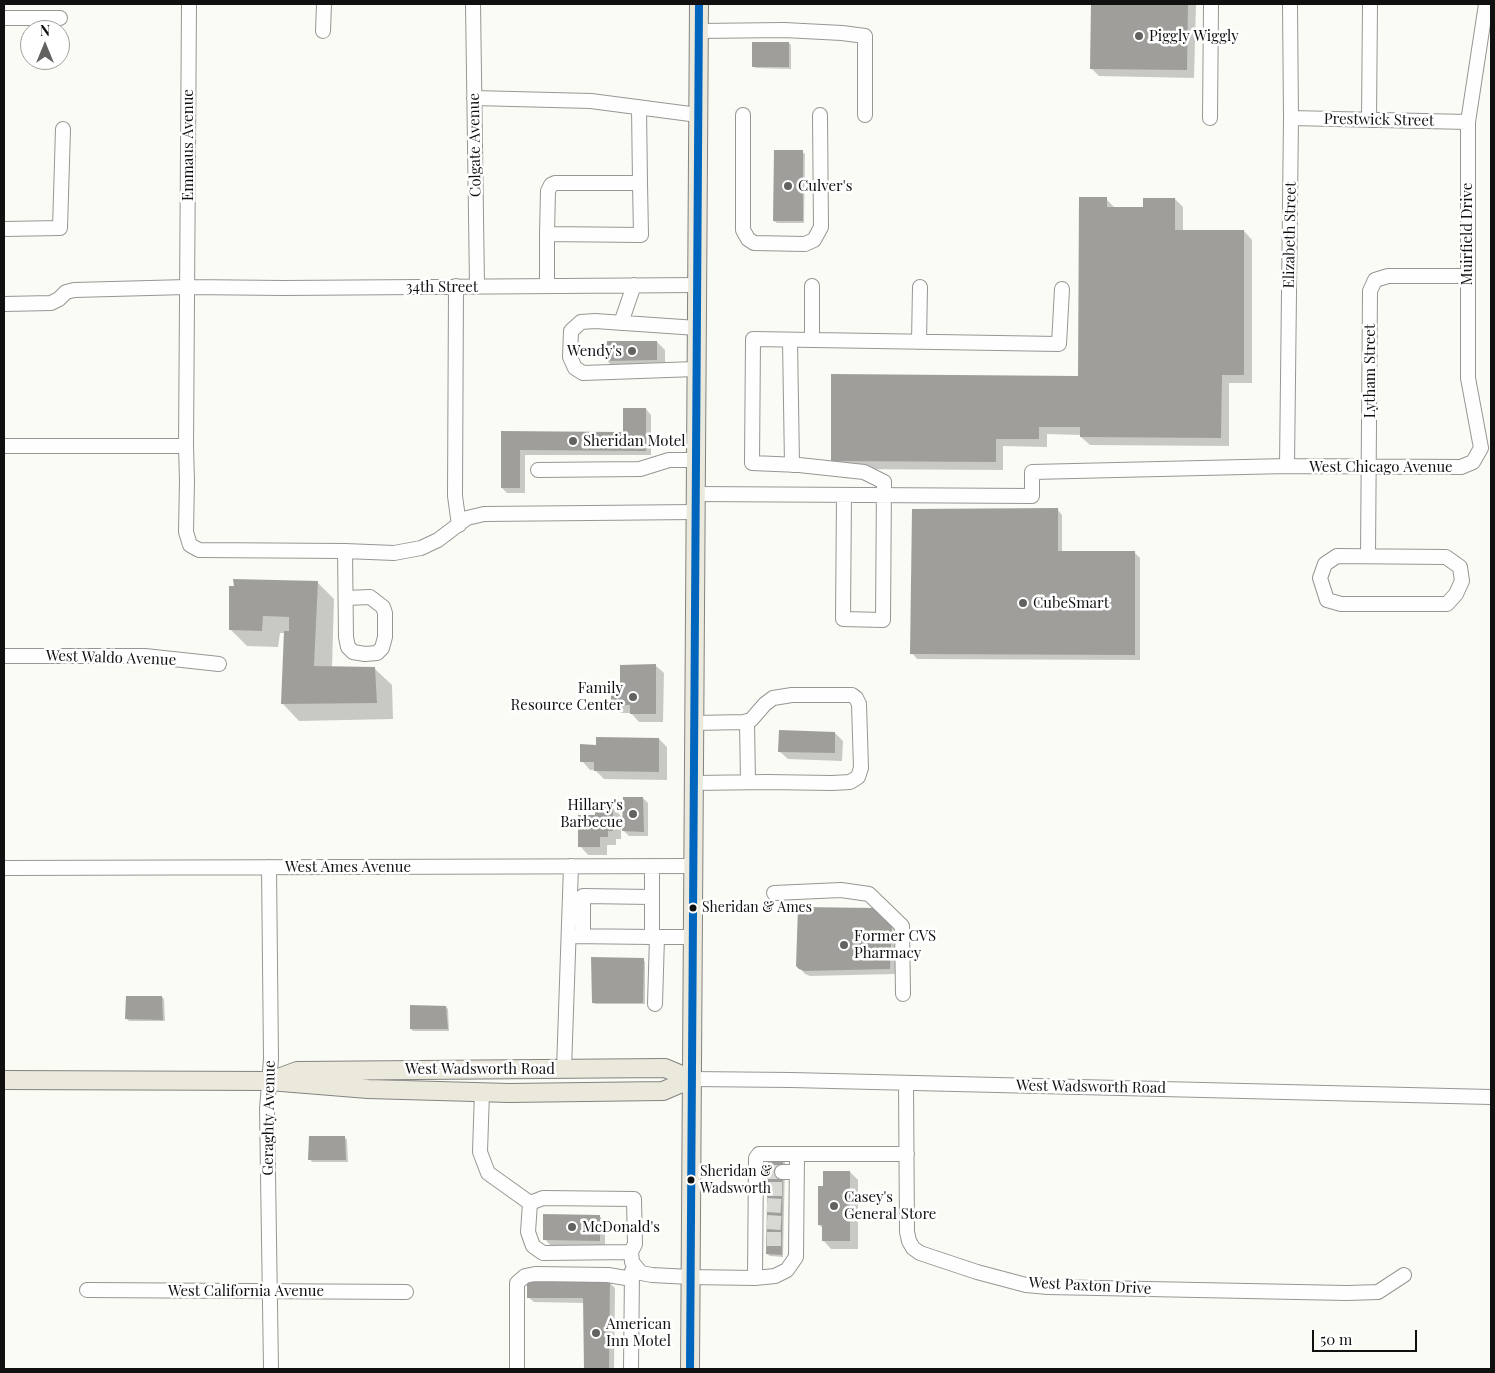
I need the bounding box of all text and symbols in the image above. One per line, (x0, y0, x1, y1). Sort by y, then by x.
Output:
north arrow (20, 20, 70, 70)
text: N (40, 21, 50, 40)
place label: Piggly Wiggly (1149, 27, 1239, 45)
marker: Piggly Wiggly (1133, 30, 1145, 42)
street label: Emmaus Avenue (179, 89, 197, 201)
street label: Colgate Avenue (465, 93, 485, 197)
street label: Prestwick Street (1324, 110, 1434, 130)
place label: Culver's (798, 177, 852, 195)
marker: Culver's (782, 180, 794, 192)
street label: Elizabeth Street (1280, 182, 1300, 288)
street label: Muirfield Drive (1458, 183, 1476, 285)
street label: 34th Street (406, 278, 478, 296)
street label: Lytham Street (1361, 324, 1379, 418)
place label: Wendy's (567, 342, 622, 360)
marker: Wendy's (626, 345, 638, 357)
place label: Sheridan Motel (583, 432, 686, 450)
marker: Sheridan Motel (567, 435, 579, 447)
street label: West Chicago Avenue (1309, 458, 1453, 476)
place label: CubeSmart (1033, 594, 1109, 612)
marker: CubeSmart (1017, 597, 1029, 609)
street label: West Waldo Avenue (45, 647, 177, 669)
place label: Family Resource Center (511, 679, 623, 714)
marker: Family Resource Center (627, 691, 639, 703)
place label: Hillary's Barbecue (560, 796, 623, 831)
marker: Hillary's Barbecue (627, 808, 639, 820)
street label: West Ames Avenue (285, 858, 411, 876)
place label: Sheridan & Ames (702, 900, 812, 916)
marker: Sheridan & Ames (688, 903, 698, 913)
place label: Former CVS Pharmacy (854, 927, 936, 962)
marker: Former CVS Pharmacy (838, 939, 850, 951)
street label: Geraghty Avenue (259, 1060, 279, 1176)
street label: West Wadsworth Road (405, 1060, 555, 1078)
street label: West Wadsworth Road (1016, 1077, 1166, 1097)
place label: Sheridan & Wadsworth (700, 1164, 772, 1196)
marker: Sheridan & Wadsworth (686, 1175, 696, 1185)
place label: Casey's General Store (844, 1188, 936, 1223)
marker: Casey's General Store (828, 1200, 840, 1212)
place label: McDonald's (582, 1218, 660, 1236)
marker: McDonald's (566, 1221, 578, 1233)
street label: West Paxton Drive (1028, 1274, 1152, 1298)
street label: West California Avenue (168, 1282, 324, 1300)
place label: American Inn Motel (606, 1315, 671, 1350)
scale bar (1315, 1320, 1420, 1352)
marker: American Inn Motel (590, 1327, 602, 1339)
text: 50 m (1320, 1329, 1352, 1349)

